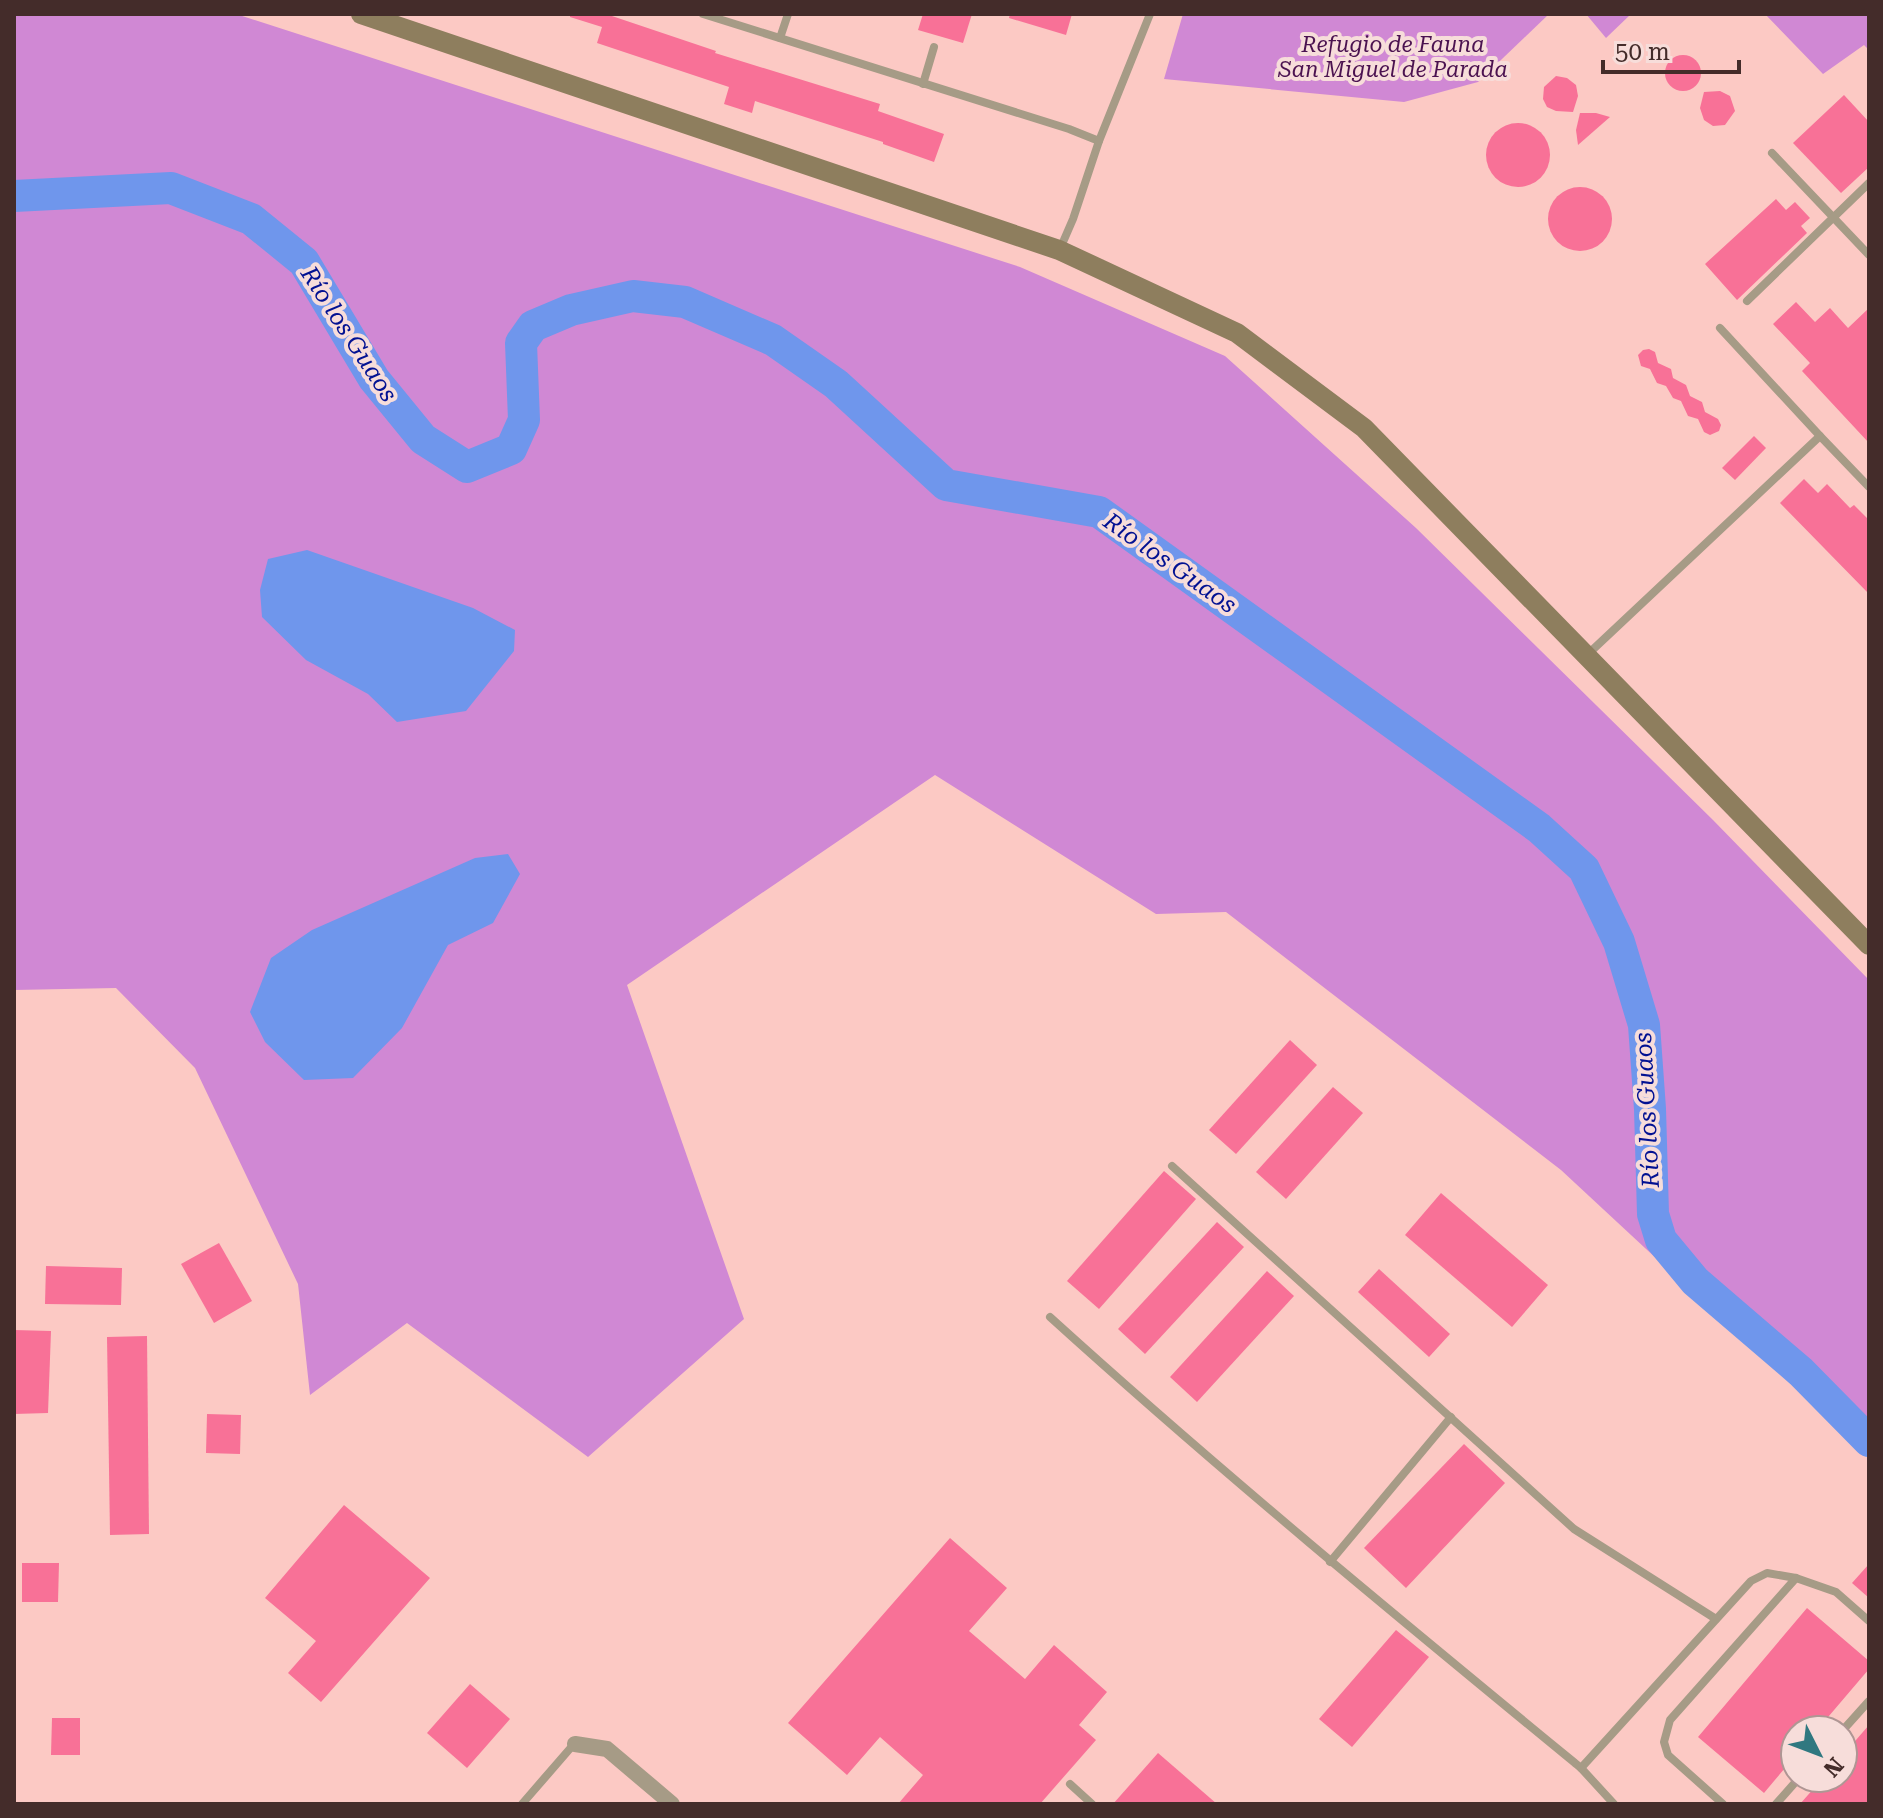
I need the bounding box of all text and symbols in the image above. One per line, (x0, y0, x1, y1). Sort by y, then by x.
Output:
scale bar (1603, 24, 1739, 74)
park label: Refugio de Fauna San Miguel de Parada (1277, 32, 1508, 82)
text: 50 m (1615, 38, 1670, 66)
water label: Río los Guaos (294, 260, 403, 407)
water label: Río los Guaos (1097, 506, 1242, 619)
water label: Río los Guaos (1629, 1032, 1665, 1189)
north arrow (1779, 1714, 1859, 1794)
text: N (1818, 1752, 1848, 1782)

